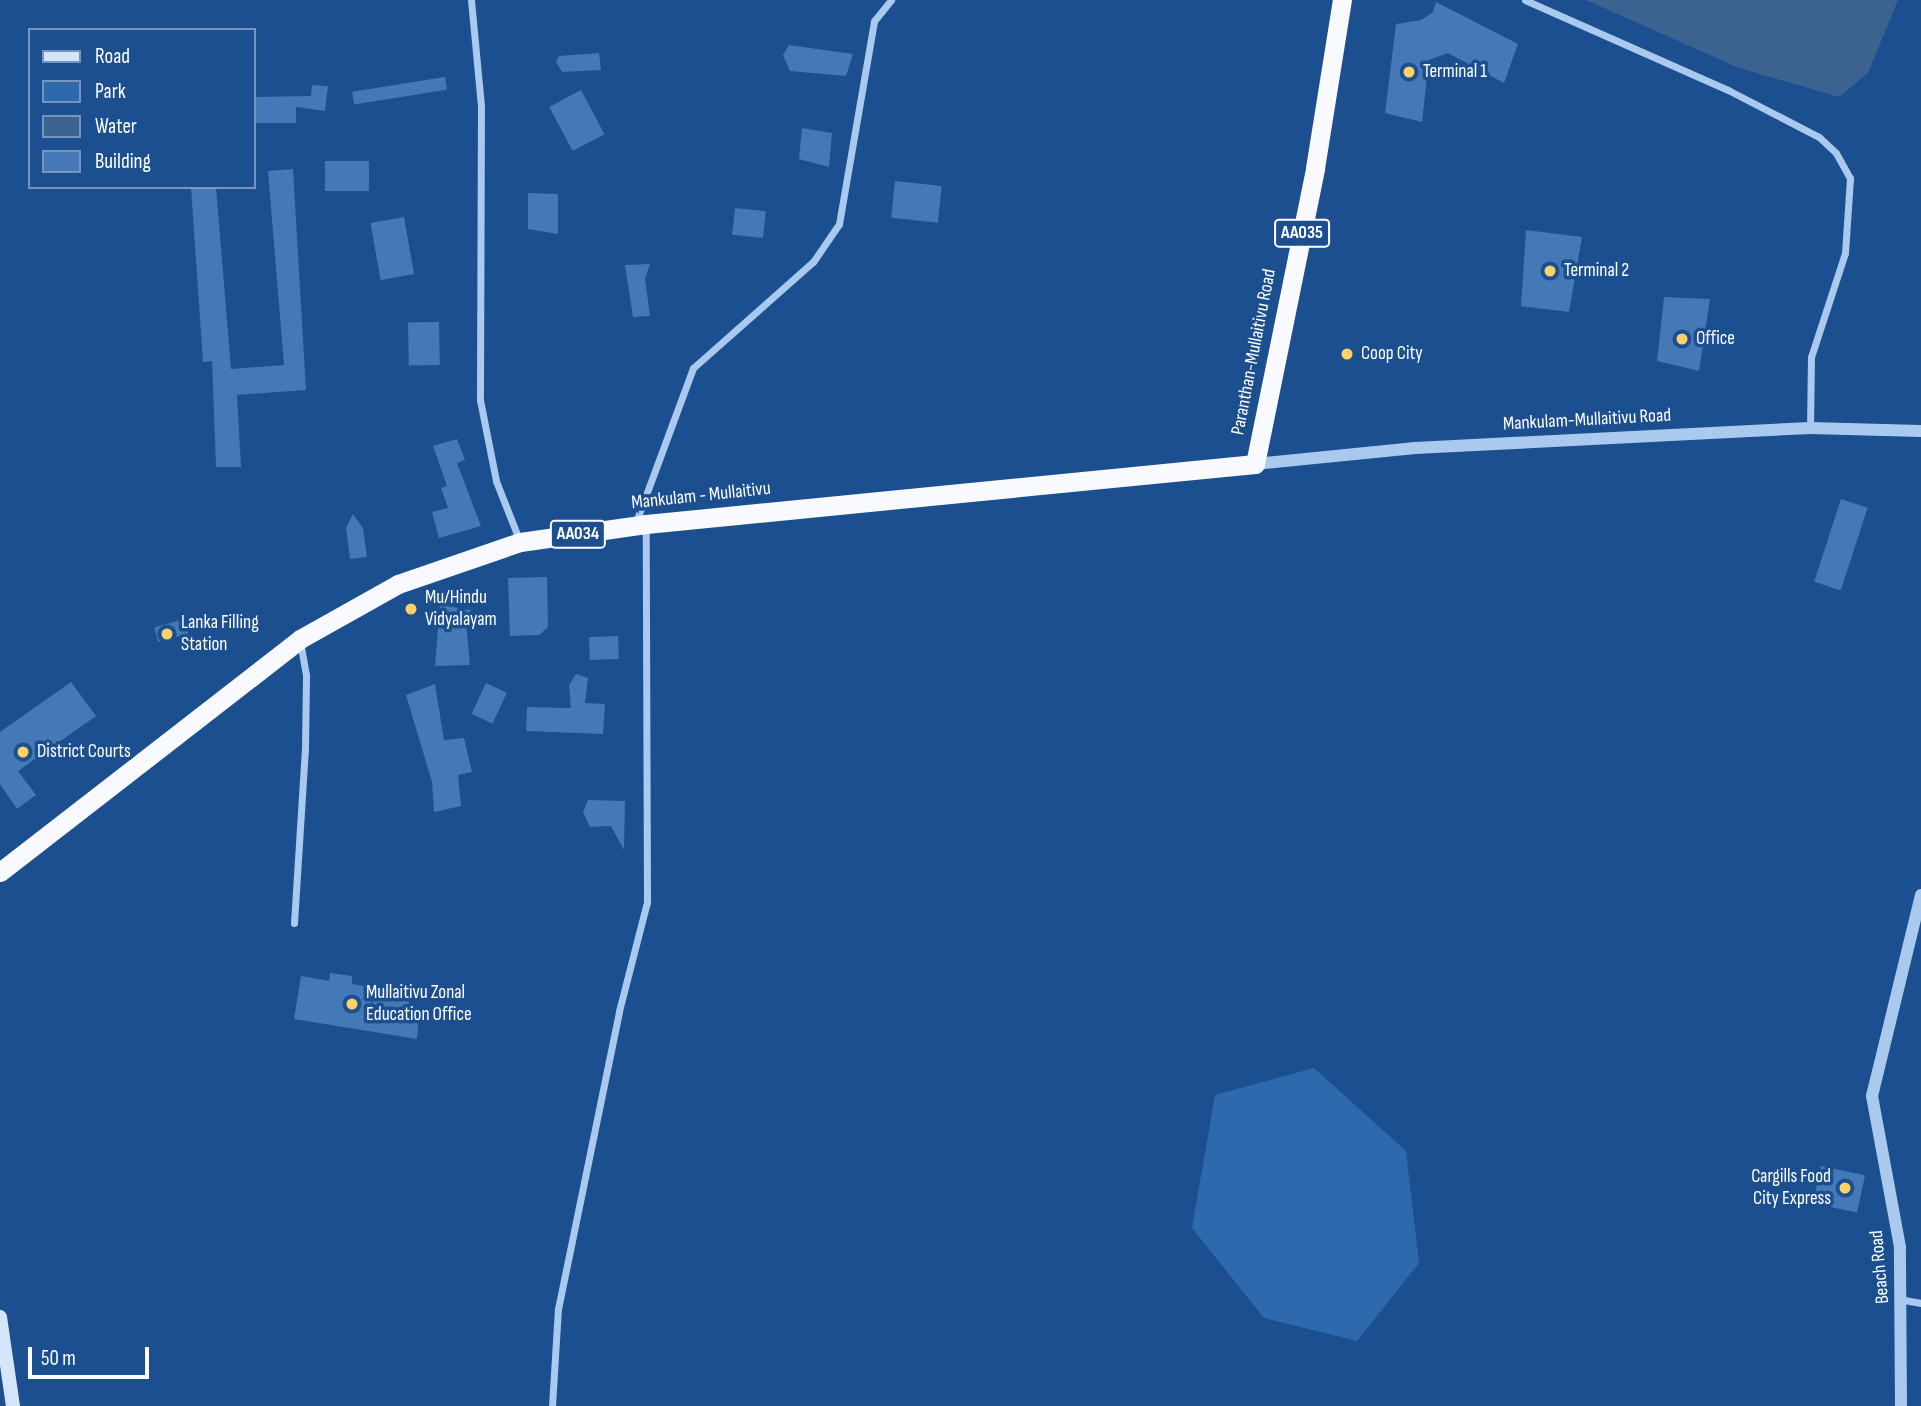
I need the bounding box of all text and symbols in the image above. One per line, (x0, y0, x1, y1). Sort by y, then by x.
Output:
legend (28, 28, 256, 189)
text: Road (95, 44, 130, 69)
place label: Terminal 1 (1423, 61, 1487, 83)
marker: Terminal 1 (1401, 64, 1417, 80)
text: Park (95, 79, 126, 104)
text: Water (95, 114, 137, 139)
text: Building (95, 149, 151, 174)
road number: AA035 (1274, 218, 1330, 247)
place label: Terminal 2 (1564, 260, 1629, 282)
marker: Terminal 2 (1542, 263, 1558, 279)
street label: Paranthan-Mullaitivu Road (1227, 267, 1281, 437)
place label: Office (1696, 328, 1735, 350)
marker: Office (1674, 331, 1690, 347)
place label: Coop City (1361, 343, 1423, 365)
marker: Coop City (1339, 346, 1355, 362)
street label: Mankulam-Mullaitivu Road (1502, 404, 1672, 436)
street label: Mankulam - Mullaitivu (630, 477, 772, 515)
road number: AA034 (548, 520, 608, 548)
place label: Mu/Hindu Vidyalayam (425, 587, 497, 631)
marker: Mu/Hindu Vidyalayam (403, 601, 419, 617)
place label: Lanka Filling Station (181, 612, 259, 656)
marker: Lanka Filling Station (159, 626, 175, 642)
place label: District Courts (37, 741, 131, 763)
marker: District Courts (15, 744, 31, 760)
place label: Mullaitivu Zonal Education Office (366, 982, 472, 1026)
marker: Mullaitivu Zonal Education Office (344, 996, 360, 1012)
place label: Cargills Food City Express (1751, 1166, 1831, 1210)
marker: Cargills Food City Express (1837, 1180, 1853, 1196)
street label: Beach Road (1865, 1229, 1895, 1305)
scale bar (32, 1332, 152, 1376)
text: 50 m (41, 1346, 76, 1371)

